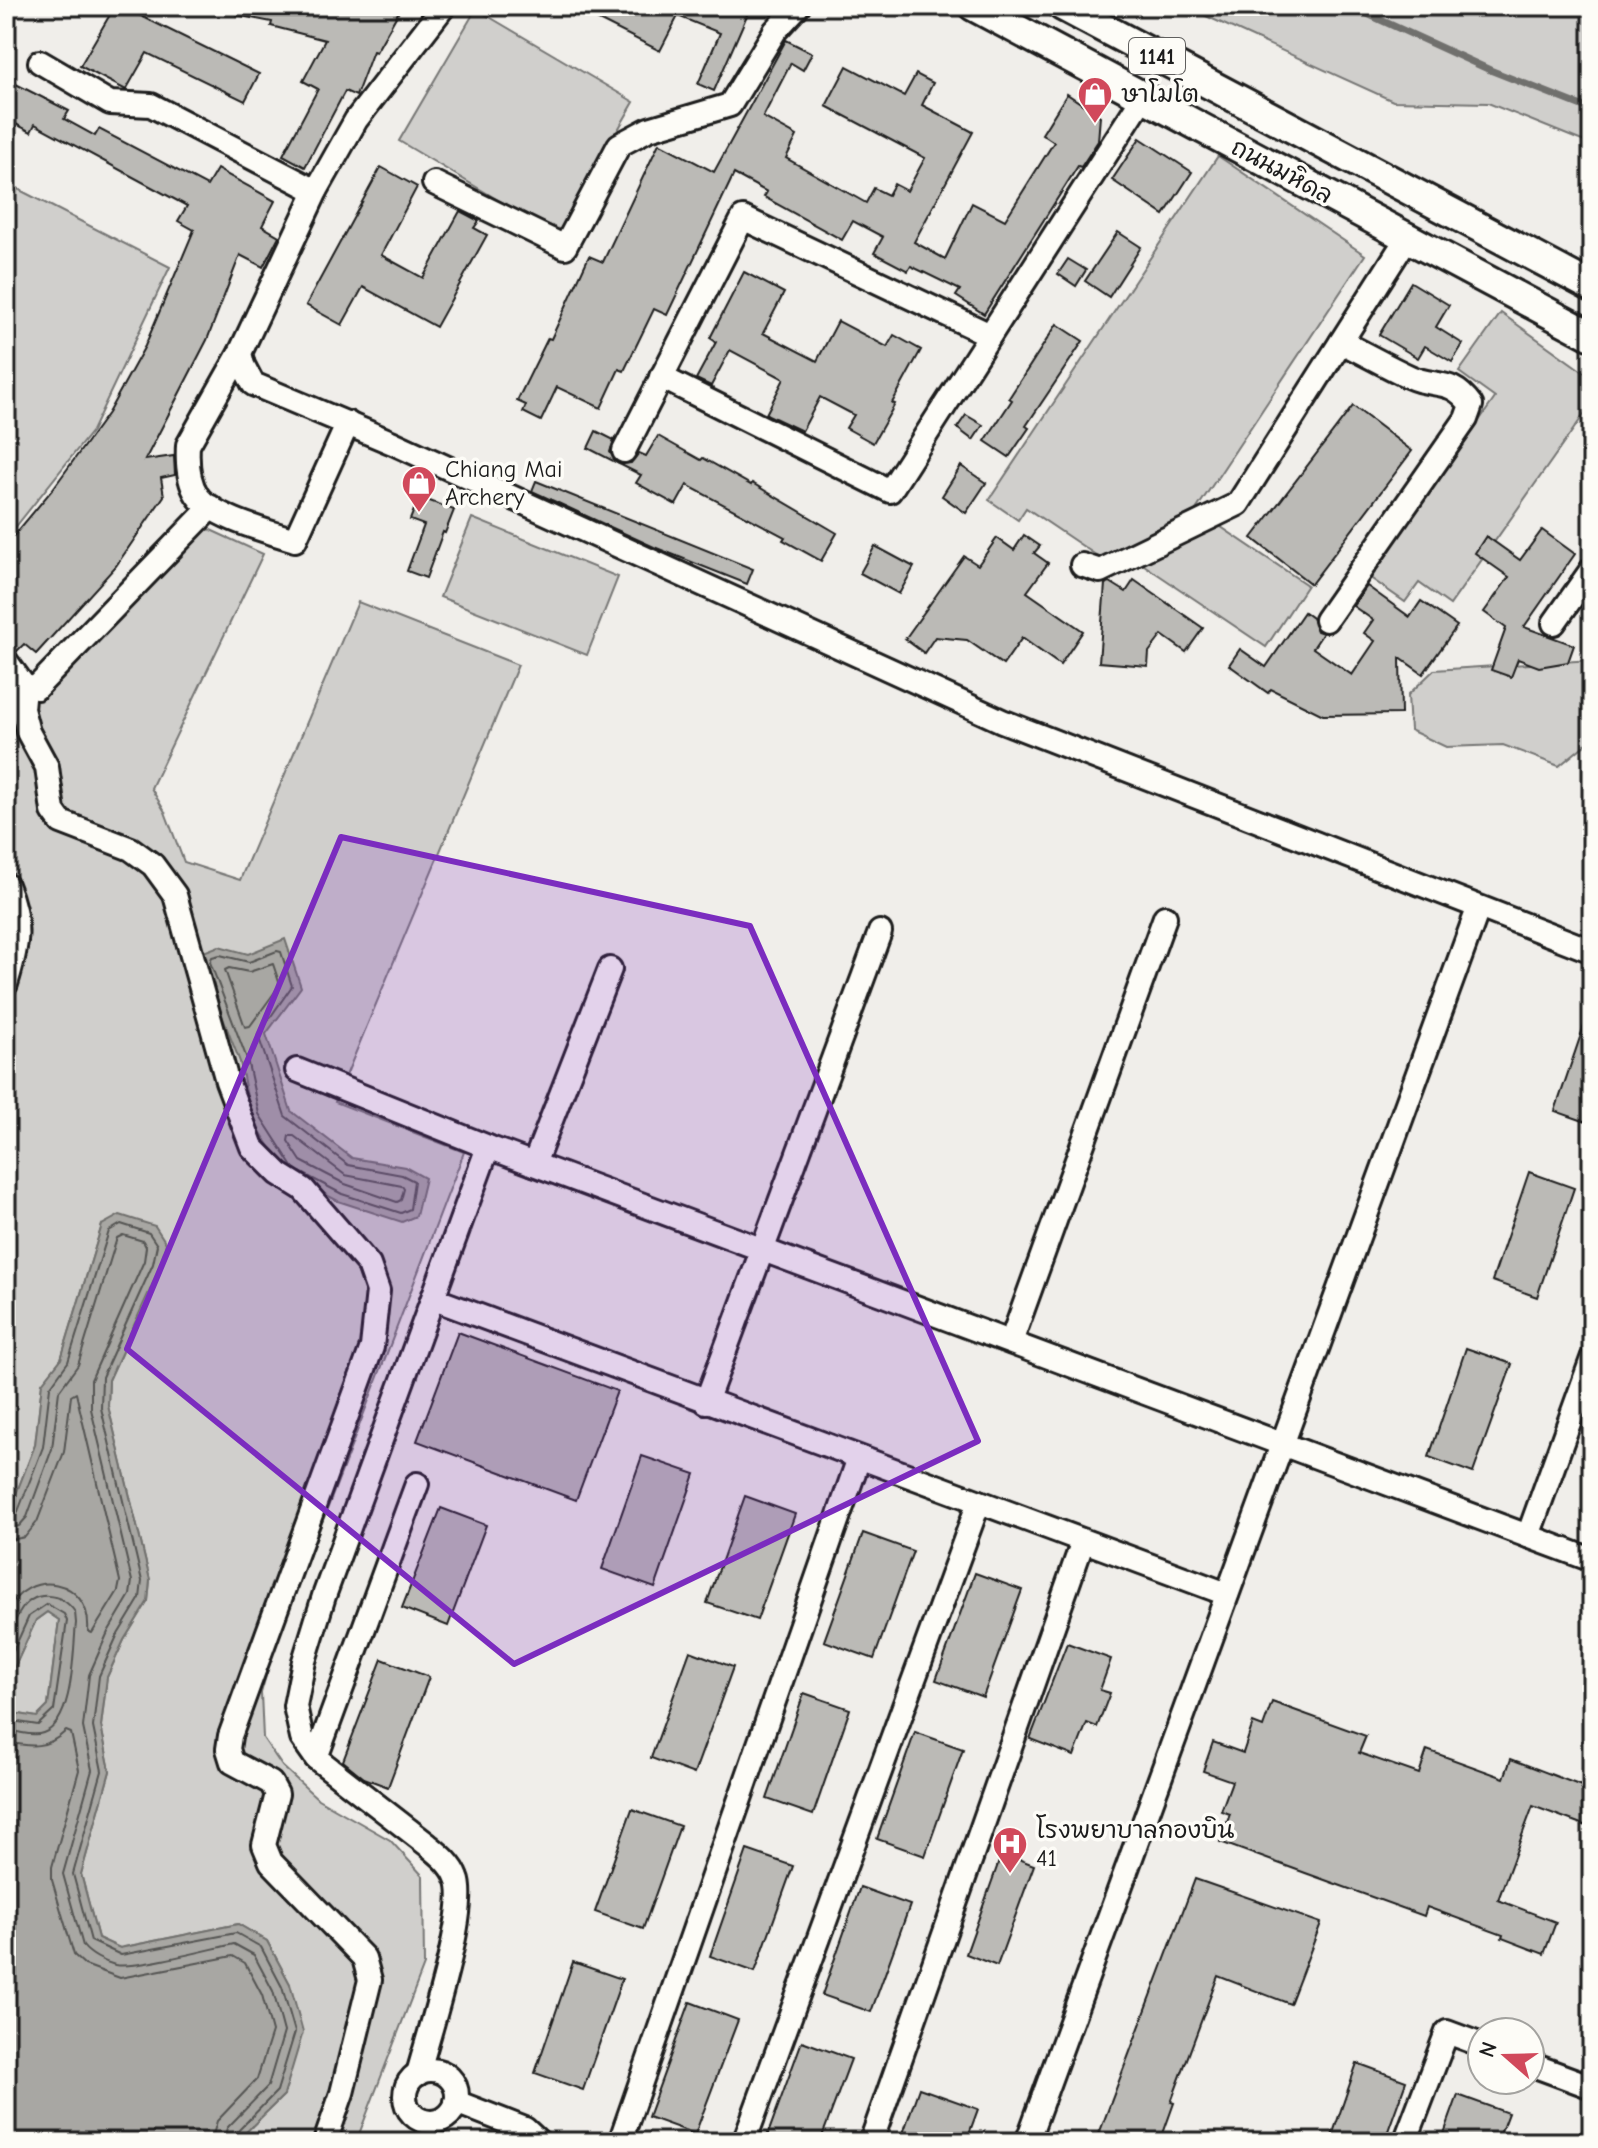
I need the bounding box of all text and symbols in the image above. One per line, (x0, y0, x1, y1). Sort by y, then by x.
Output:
road number: 1141 (1129, 38, 1185, 74)
shop icon: ษาโมโต (1076, 75, 1114, 125)
place label: ษาโมโต (1121, 78, 1199, 108)
street label: ถนนมหิดล (1227, 133, 1337, 209)
place label: Chiang Mai Archery (445, 455, 562, 511)
shop icon: Chiang Mai Archery (400, 464, 438, 514)
place label: โรงพยาบาลกองบิน 41 (1036, 1814, 1234, 1872)
hospital icon: โรงพยาบาลกองบิน 41 (991, 1825, 1029, 1875)
north arrow (1466, 2016, 1546, 2096)
text: N (1473, 2038, 1503, 2061)

